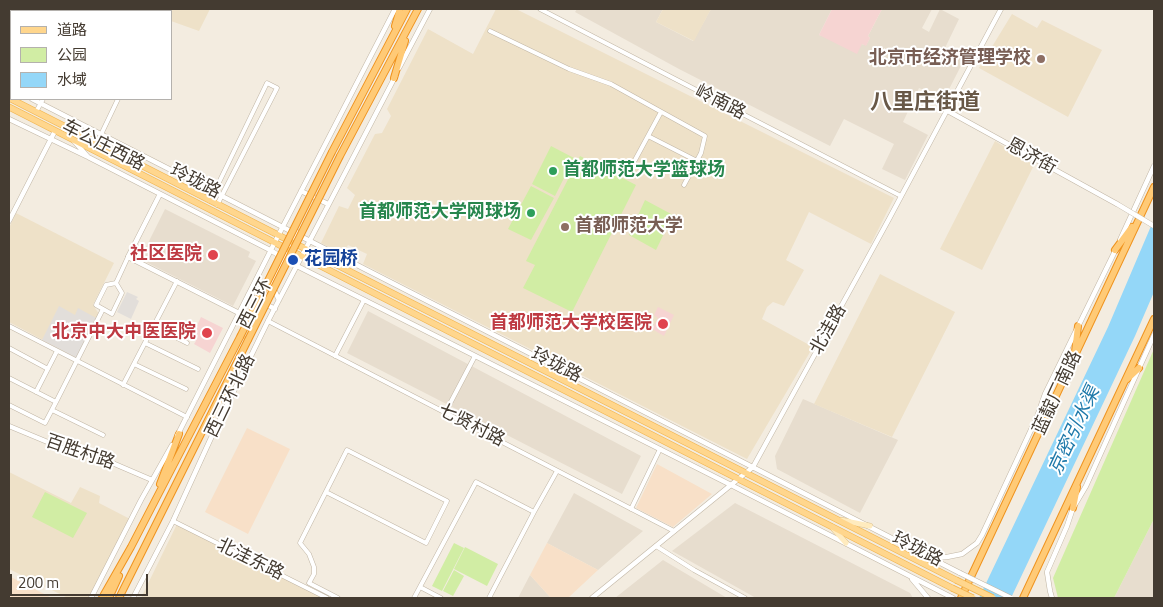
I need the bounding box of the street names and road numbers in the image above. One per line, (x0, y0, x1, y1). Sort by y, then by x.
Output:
street label: 岭南路 (691, 81, 749, 125)
street label: 车公庄西路 (58, 116, 148, 176)
street label: 恩济街 (1002, 134, 1060, 180)
street label: 玲珑路 (166, 160, 224, 204)
street label: 西三环 (234, 275, 278, 333)
street label: 北洼路 (806, 301, 852, 359)
street label: 玲珑路 (527, 344, 585, 388)
street label: 蓝靛厂南路 (1029, 348, 1087, 438)
street label: 西三环北路 (202, 351, 260, 441)
street label: 七贤村路 (434, 400, 508, 452)
street label: 百胜村路 (42, 431, 118, 475)
street label: 玲珑路 (888, 528, 946, 572)
street label: 北洼东路 (213, 535, 287, 585)

